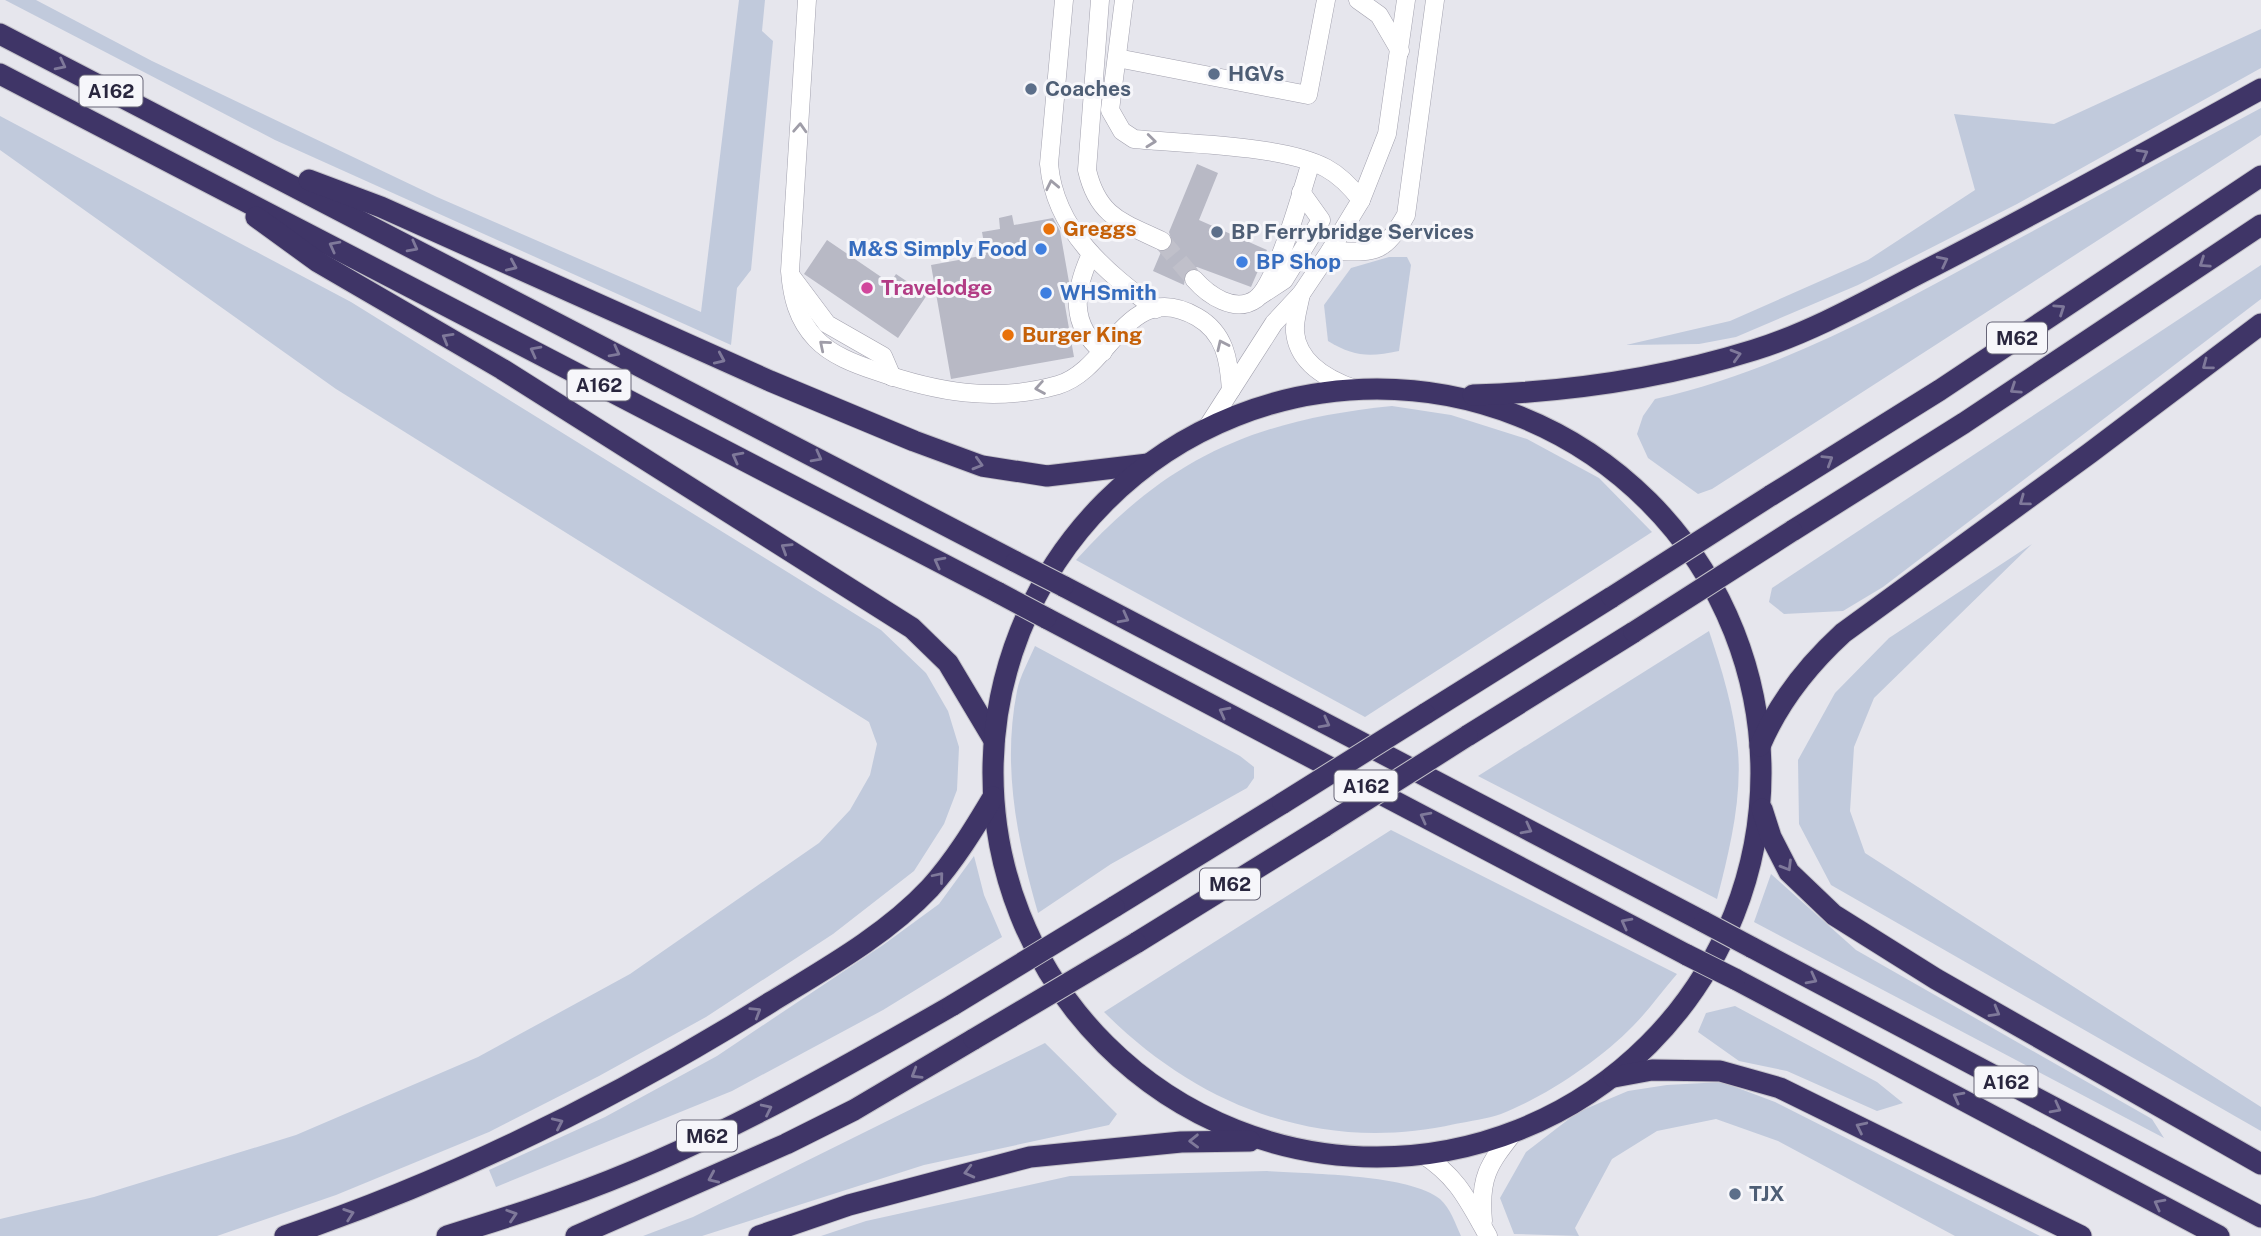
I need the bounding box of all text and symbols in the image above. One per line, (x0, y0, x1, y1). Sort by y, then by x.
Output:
one-way arrow (54, 57, 66, 71)
place label: HGVs (1228, 61, 1284, 86)
marker: HGVs (1206, 66, 1222, 82)
road number: A162 (80, 76, 142, 106)
place label: Coaches (1045, 76, 1131, 101)
marker: Coaches (1023, 81, 1039, 97)
one-way arrow (792, 122, 807, 133)
one-way arrow (1145, 133, 1156, 148)
one-way arrow (2136, 149, 2149, 162)
one-way arrow (1046, 179, 1061, 191)
place label: Greggs (1063, 216, 1137, 241)
place label: BP Ferrybridge Services (1231, 219, 1474, 244)
marker: Greggs (1041, 221, 1057, 237)
marker: BP Ferrybridge Services (1209, 224, 1225, 240)
place label: M&S Simply Food (848, 236, 1027, 261)
one-way arrow (406, 239, 418, 252)
one-way arrow (328, 241, 341, 254)
marker: M&S Simply Food (1033, 241, 1049, 257)
place label: BP Shop (1256, 249, 1341, 274)
marker: BP Shop (1234, 254, 1250, 270)
one-way arrow (2199, 255, 2212, 267)
one-way arrow (1936, 256, 1948, 270)
one-way arrow (505, 258, 517, 272)
place label: Travelodge (881, 275, 992, 300)
marker: Travelodge (859, 280, 875, 296)
place label: WHSmith (1060, 280, 1157, 305)
marker: WHSmith (1038, 285, 1054, 301)
one-way arrow (2052, 305, 2065, 317)
place label: Burger King (1022, 322, 1142, 347)
road number: M62 (1987, 322, 2047, 354)
marker: Burger King (1000, 327, 1016, 343)
one-way arrow (442, 333, 455, 346)
one-way arrow (819, 340, 831, 353)
one-way arrow (1216, 340, 1230, 352)
one-way arrow (608, 344, 620, 358)
one-way arrow (530, 346, 542, 360)
one-way arrow (1730, 349, 1742, 364)
one-way arrow (713, 351, 725, 365)
one-way arrow (2202, 357, 2214, 369)
road number: A162 (568, 370, 630, 400)
one-way arrow (1034, 380, 1046, 395)
one-way arrow (2010, 381, 2023, 394)
one-way arrow (809, 449, 822, 463)
one-way arrow (732, 451, 744, 465)
one-way arrow (1821, 455, 1834, 468)
one-way arrow (972, 456, 984, 470)
one-way arrow (2019, 493, 2032, 505)
one-way arrow (781, 543, 794, 556)
one-way arrow (934, 557, 946, 570)
one-way arrow (1117, 609, 1129, 623)
one-way arrow (1218, 706, 1231, 720)
one-way arrow (1318, 715, 1330, 729)
road number: A162 (1334, 771, 1398, 802)
one-way arrow (1420, 812, 1432, 826)
one-way arrow (1520, 821, 1532, 834)
one-way arrow (1778, 858, 1791, 871)
road number: M62 (1200, 869, 1260, 900)
one-way arrow (930, 873, 943, 885)
one-way arrow (1621, 918, 1634, 931)
one-way arrow (1804, 970, 1817, 984)
one-way arrow (1988, 1004, 2001, 1017)
one-way arrow (748, 1007, 761, 1020)
one-way arrow (910, 1066, 923, 1079)
road number: A162 (1974, 1066, 2038, 1098)
one-way arrow (1953, 1092, 1965, 1105)
one-way arrow (2049, 1100, 2061, 1113)
one-way arrow (760, 1103, 772, 1117)
one-way arrow (551, 1117, 563, 1131)
road number: M62 (677, 1120, 737, 1152)
one-way arrow (1856, 1122, 1868, 1136)
one-way arrow (1189, 1134, 1200, 1149)
one-way arrow (964, 1164, 976, 1178)
one-way arrow (708, 1170, 721, 1184)
place label: TJX (1749, 1181, 1785, 1206)
marker: TJX (1727, 1186, 1743, 1202)
one-way arrow (2154, 1199, 2166, 1212)
one-way arrow (343, 1208, 355, 1222)
one-way arrow (505, 1209, 517, 1223)

